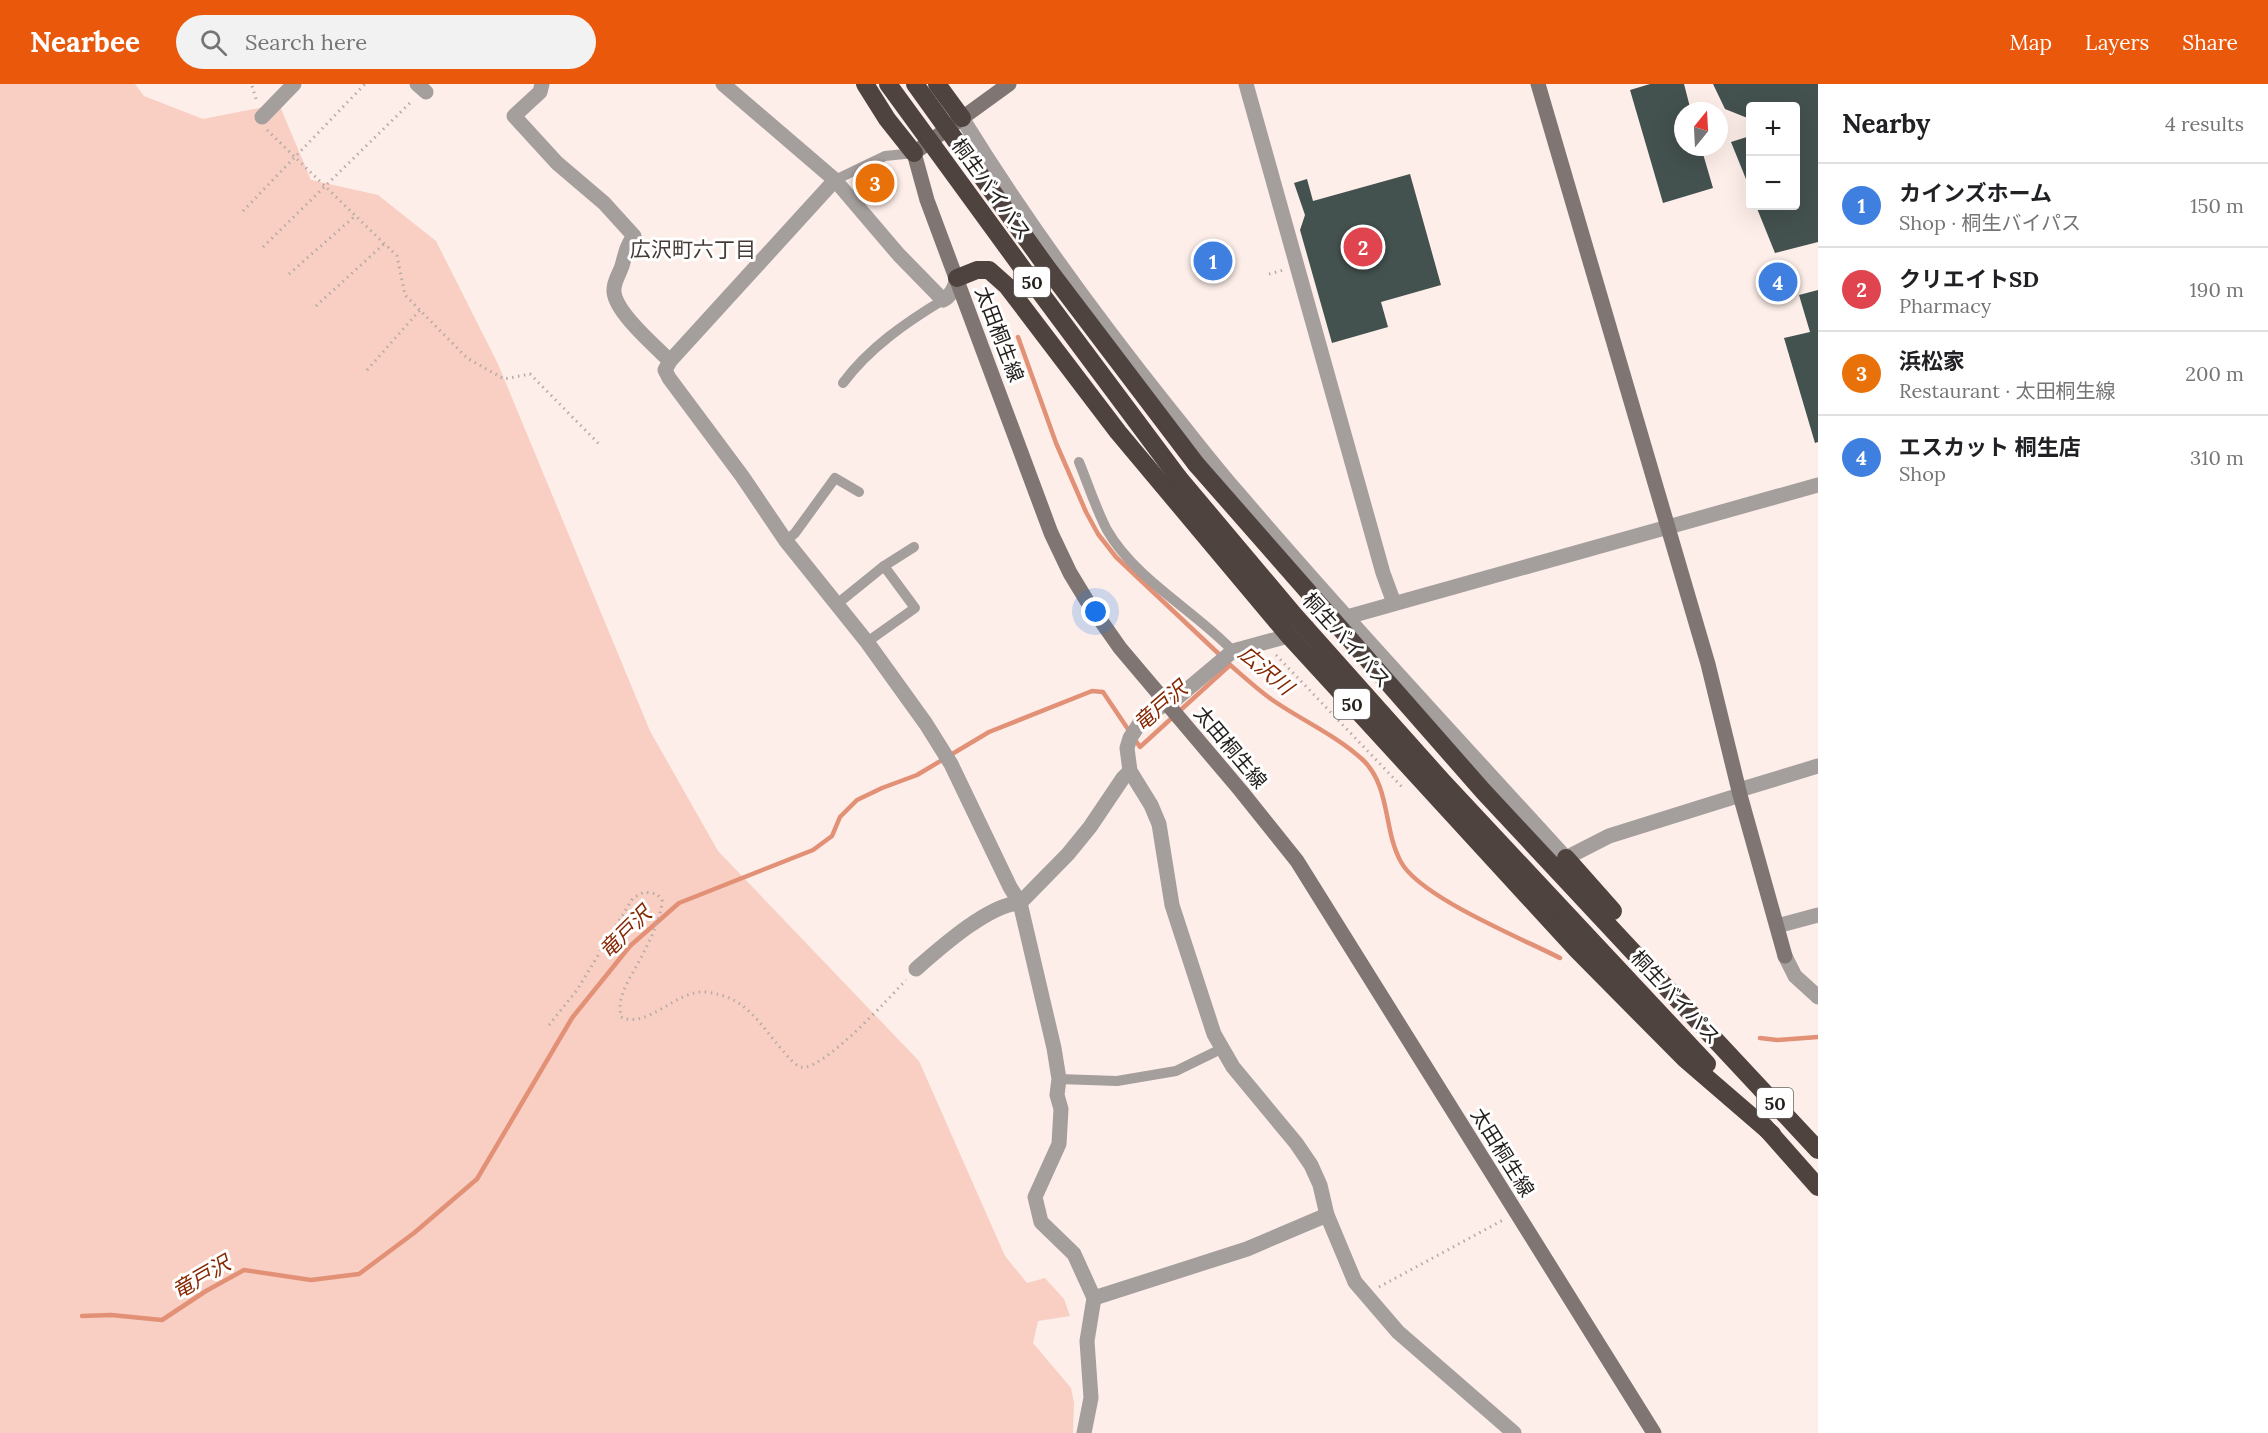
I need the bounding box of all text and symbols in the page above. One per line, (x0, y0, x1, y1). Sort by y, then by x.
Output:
search box (176, 15, 596, 69)
text: Nearbee (30, 24, 140, 60)
icon: search (197, 26, 230, 59)
text: Search here (245, 28, 367, 56)
text: Map (2009, 29, 2052, 56)
text: Layers (2085, 29, 2149, 56)
text: Share (2182, 29, 2238, 56)
north arrow (1674, 102, 1728, 156)
map controls (1746, 102, 1800, 210)
button: + (1746, 102, 1800, 156)
text: Nearby (1842, 107, 1930, 140)
text: 4 results (2165, 111, 2244, 136)
street label: 桐生バイパス (947, 133, 1037, 245)
button: − (1746, 156, 1800, 210)
pin: 3 (856, 160, 894, 206)
text: カインズホーム (1899, 179, 2052, 207)
text: 1 (1857, 193, 1866, 218)
text: 150 m (2190, 193, 2244, 218)
text: Shop · 桐生バイパス (1899, 210, 2081, 235)
pin: 2 (1344, 224, 1382, 270)
district label: 広沢町六丁目 (630, 236, 756, 263)
pin: 1 (1194, 238, 1232, 284)
pin: 4 (1758, 260, 1798, 304)
text: クリエイトSD (1899, 265, 2039, 293)
road number: 50 (1014, 267, 1050, 297)
text: 2 (1856, 277, 1867, 302)
text: 190 m (2190, 277, 2244, 302)
street label: 太田桐生線 (970, 283, 1030, 385)
text: Pharmacy (1899, 293, 1991, 318)
text: 浜松家 (1899, 347, 1965, 375)
text: 3 (1856, 361, 1867, 386)
text: 200 m (2185, 361, 2244, 386)
text: Restaurant · 太田桐生線 (1899, 378, 2115, 403)
text: エスカット 桐生店 (1899, 433, 2081, 461)
text: 4 (1856, 445, 1867, 470)
text: 310 m (2190, 445, 2244, 470)
text: Shop (1899, 461, 1946, 486)
street label: 桐生バイパス (1298, 587, 1396, 693)
your location (1081, 597, 1110, 626)
water label: 広沢川 (1233, 639, 1300, 702)
water label: 竜戸沢 (1127, 673, 1195, 737)
road number: 50 (1334, 689, 1370, 719)
street label: 太田桐生線 (1189, 701, 1273, 793)
water label: 竜戸沢 (593, 898, 659, 964)
street label: 桐生バイパス (1626, 945, 1726, 1049)
road number: 50 (1757, 1088, 1793, 1118)
street label: 太田桐生線 (1466, 1103, 1540, 1201)
water label: 竜戸沢 (167, 1248, 238, 1304)

